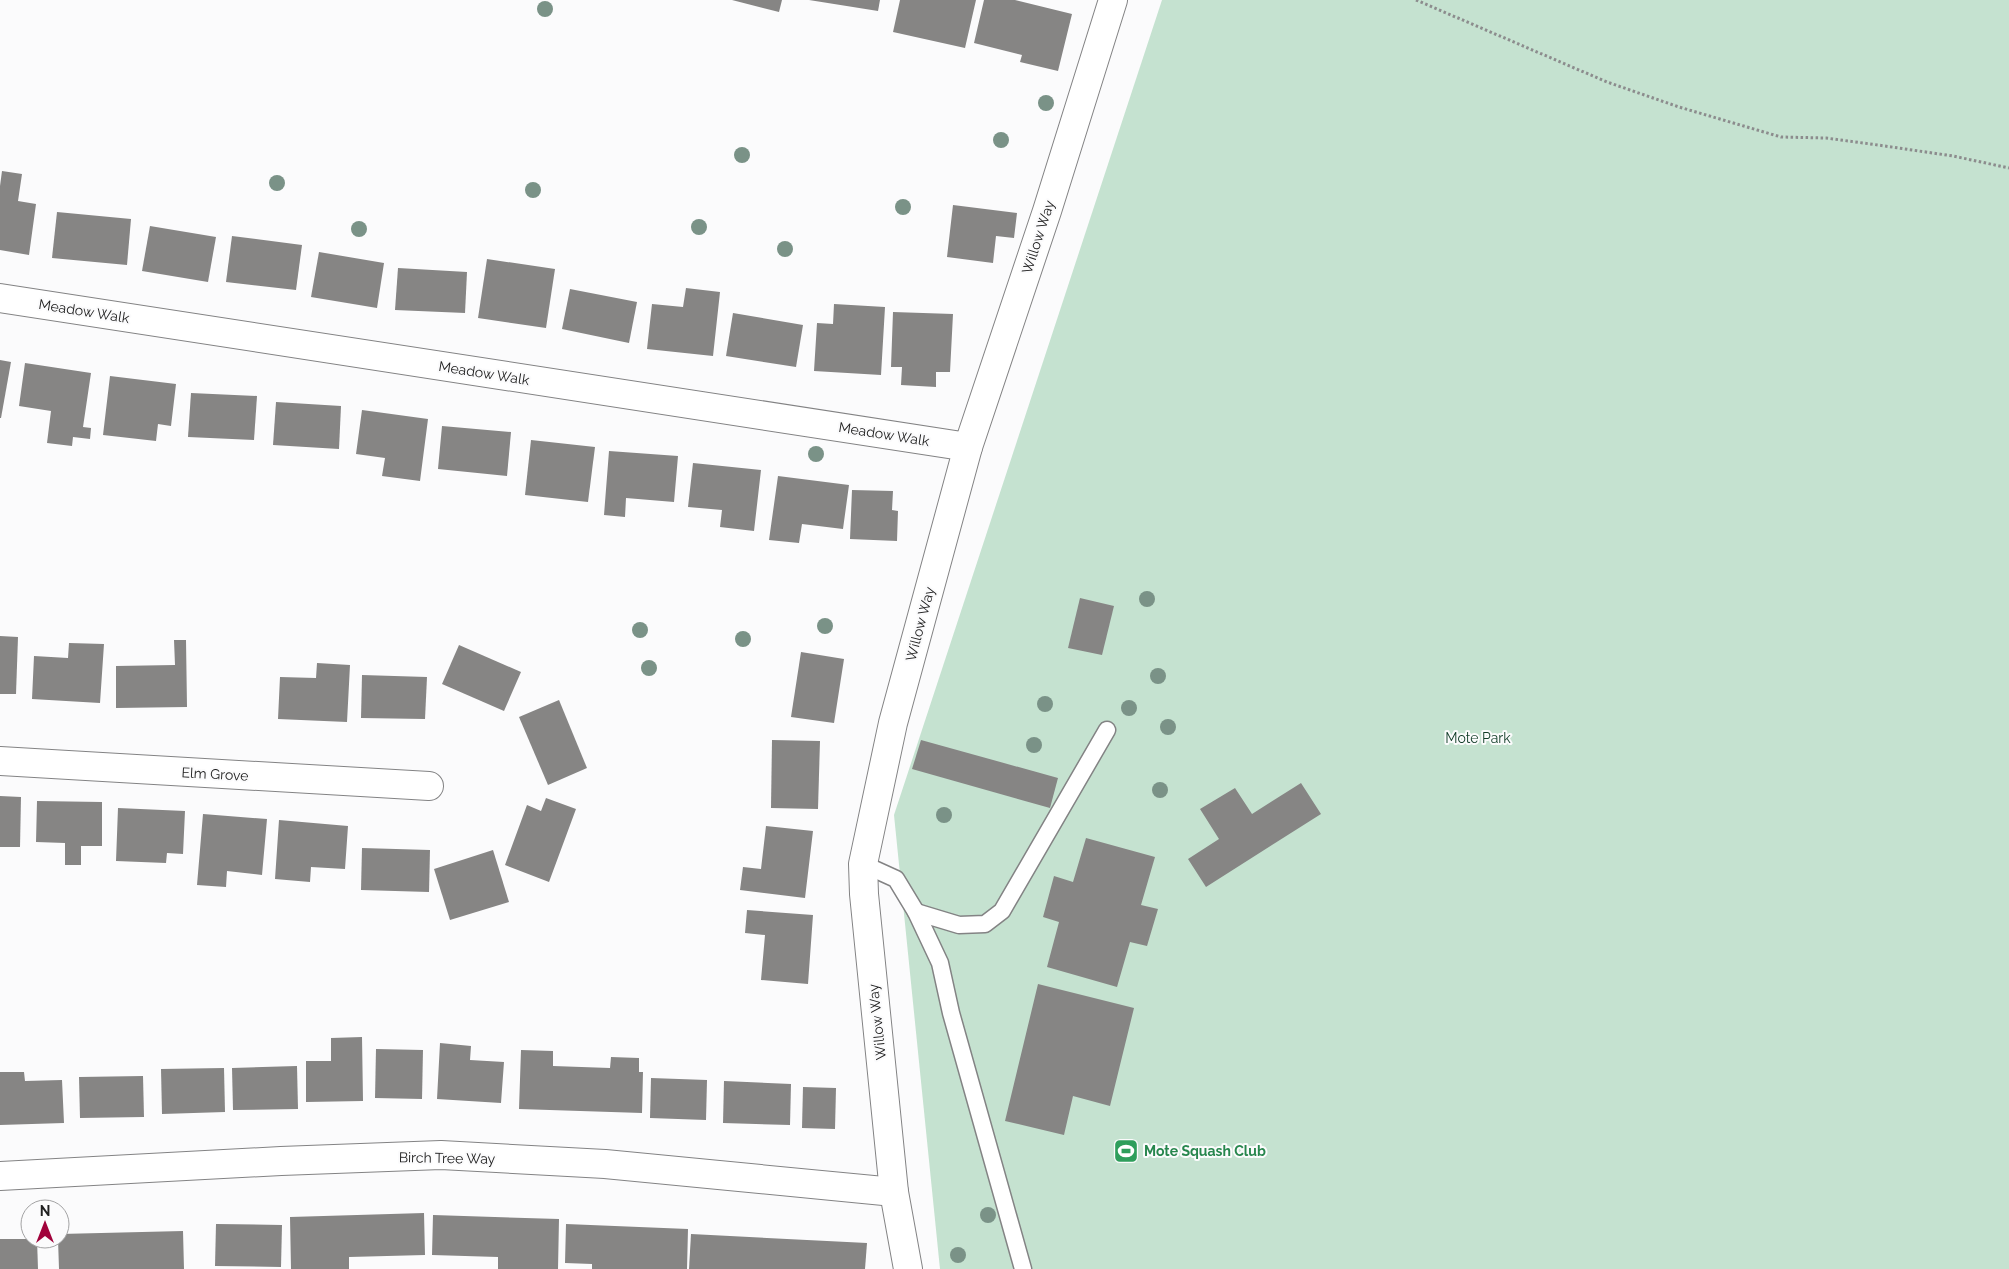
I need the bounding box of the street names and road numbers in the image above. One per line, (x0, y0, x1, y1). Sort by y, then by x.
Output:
street label: Willow Way (1019, 198, 1058, 276)
street label: Meadow Walk (37, 296, 131, 326)
street label: Meadow Walk (437, 358, 531, 388)
street label: Meadow Walk (837, 419, 931, 449)
street label: Willow Way (902, 585, 938, 663)
street label: Elm Grove (181, 764, 249, 784)
street label: Willow Way (865, 983, 889, 1061)
street label: Birch Tree Way (399, 1149, 496, 1167)

